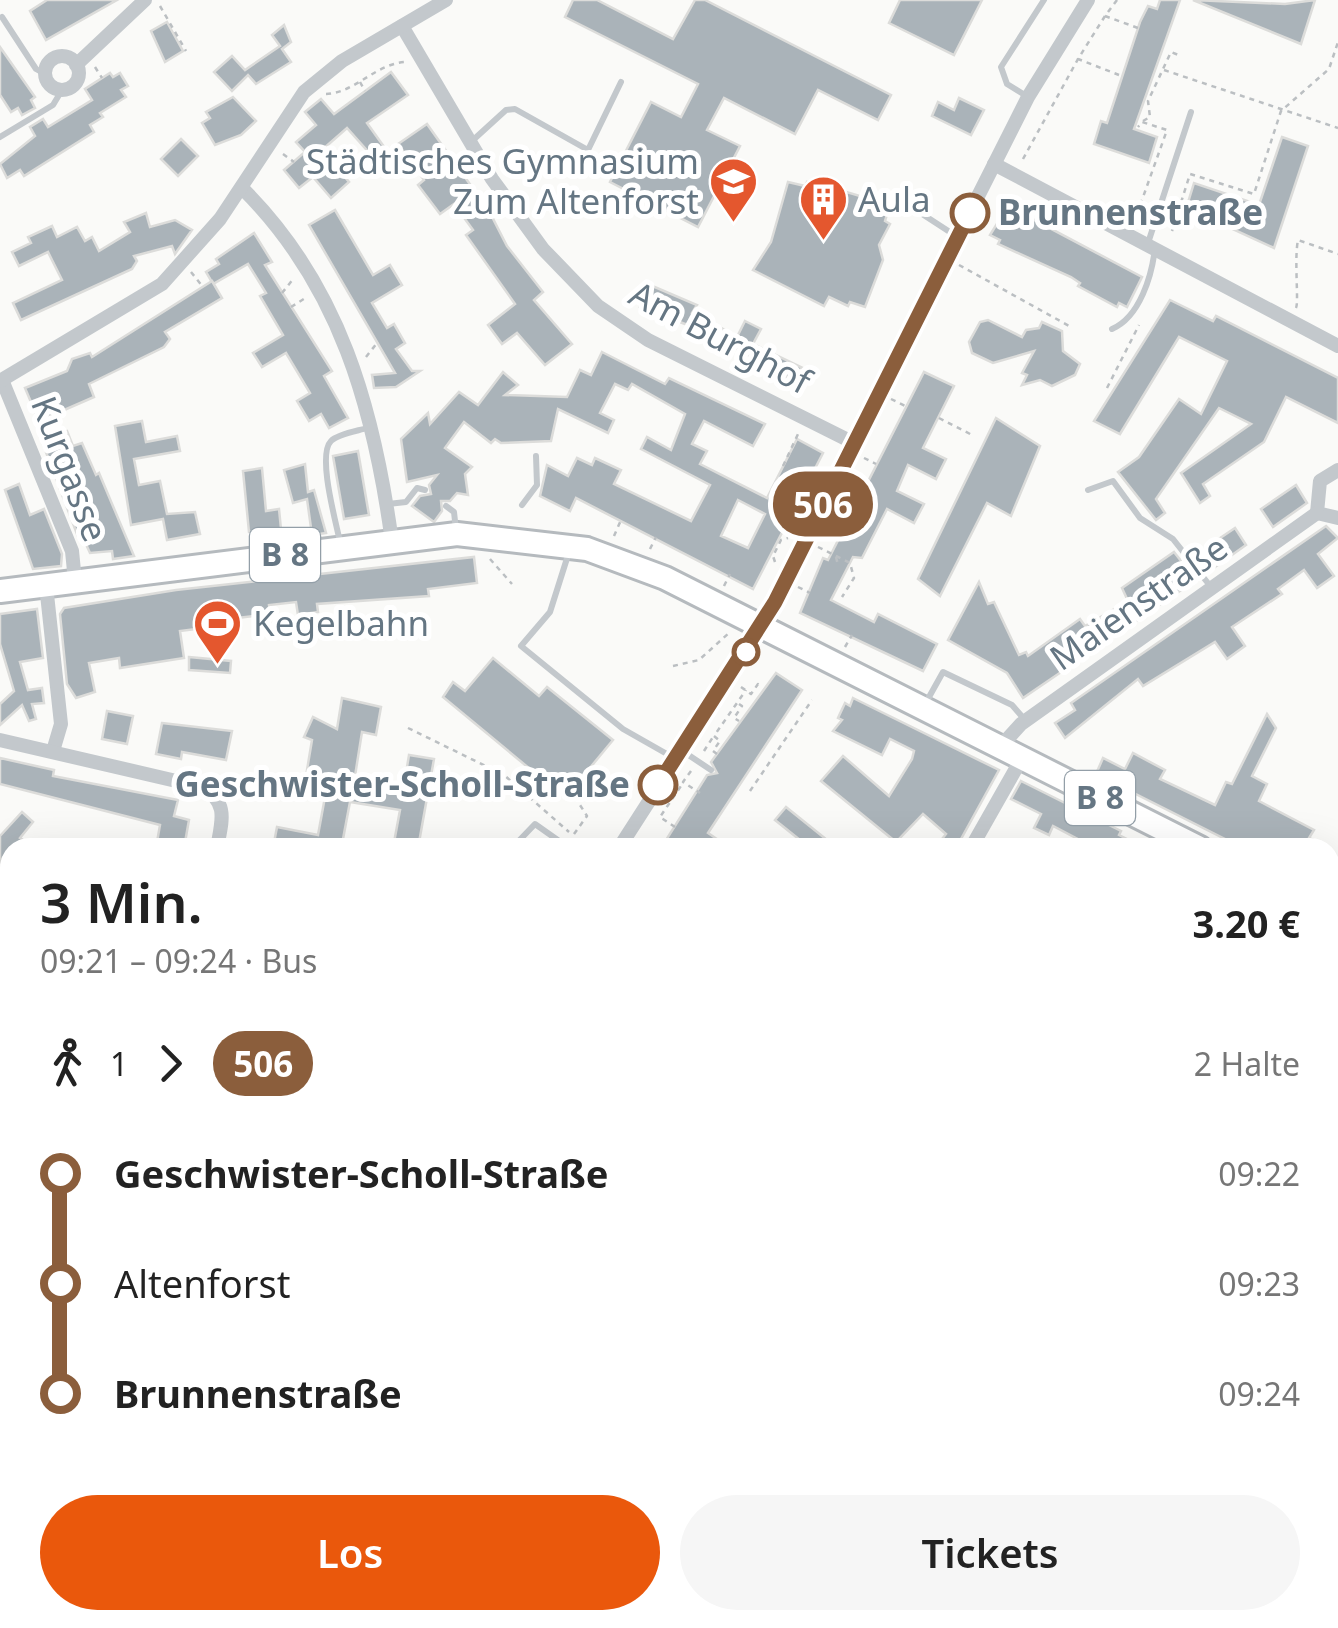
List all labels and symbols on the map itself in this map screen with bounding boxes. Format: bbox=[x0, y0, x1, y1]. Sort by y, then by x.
place label: Städtisches Gymnasium Zum Altenforst bbox=[306, 137, 699, 224]
school or university icon: Städtisches Gymnasium Zum Altenforst bbox=[708, 156, 760, 224]
building icon: Aula bbox=[797, 174, 849, 242]
place label: Aula bbox=[858, 175, 931, 222]
place label: Brunnenstraße bbox=[998, 188, 1263, 235]
marker: Brunnenstraße bbox=[951, 194, 989, 232]
street label: Am Burghof bbox=[622, 269, 821, 405]
street label: Kurgasse bbox=[21, 389, 120, 548]
line badge: 506 bbox=[766, 472, 880, 536]
street label: Maienstraße bbox=[1040, 523, 1236, 680]
road number: B 8 bbox=[250, 528, 320, 582]
sports icon: Kegelbahn bbox=[192, 598, 244, 666]
place label: Kegelbahn bbox=[253, 599, 429, 646]
unlabelled marker bbox=[733, 639, 759, 665]
place label: Geschwister-Scholl-Straße bbox=[175, 760, 630, 807]
marker: Geschwister-Scholl-Straße bbox=[639, 766, 677, 804]
road number: B 8 bbox=[1065, 771, 1135, 825]

